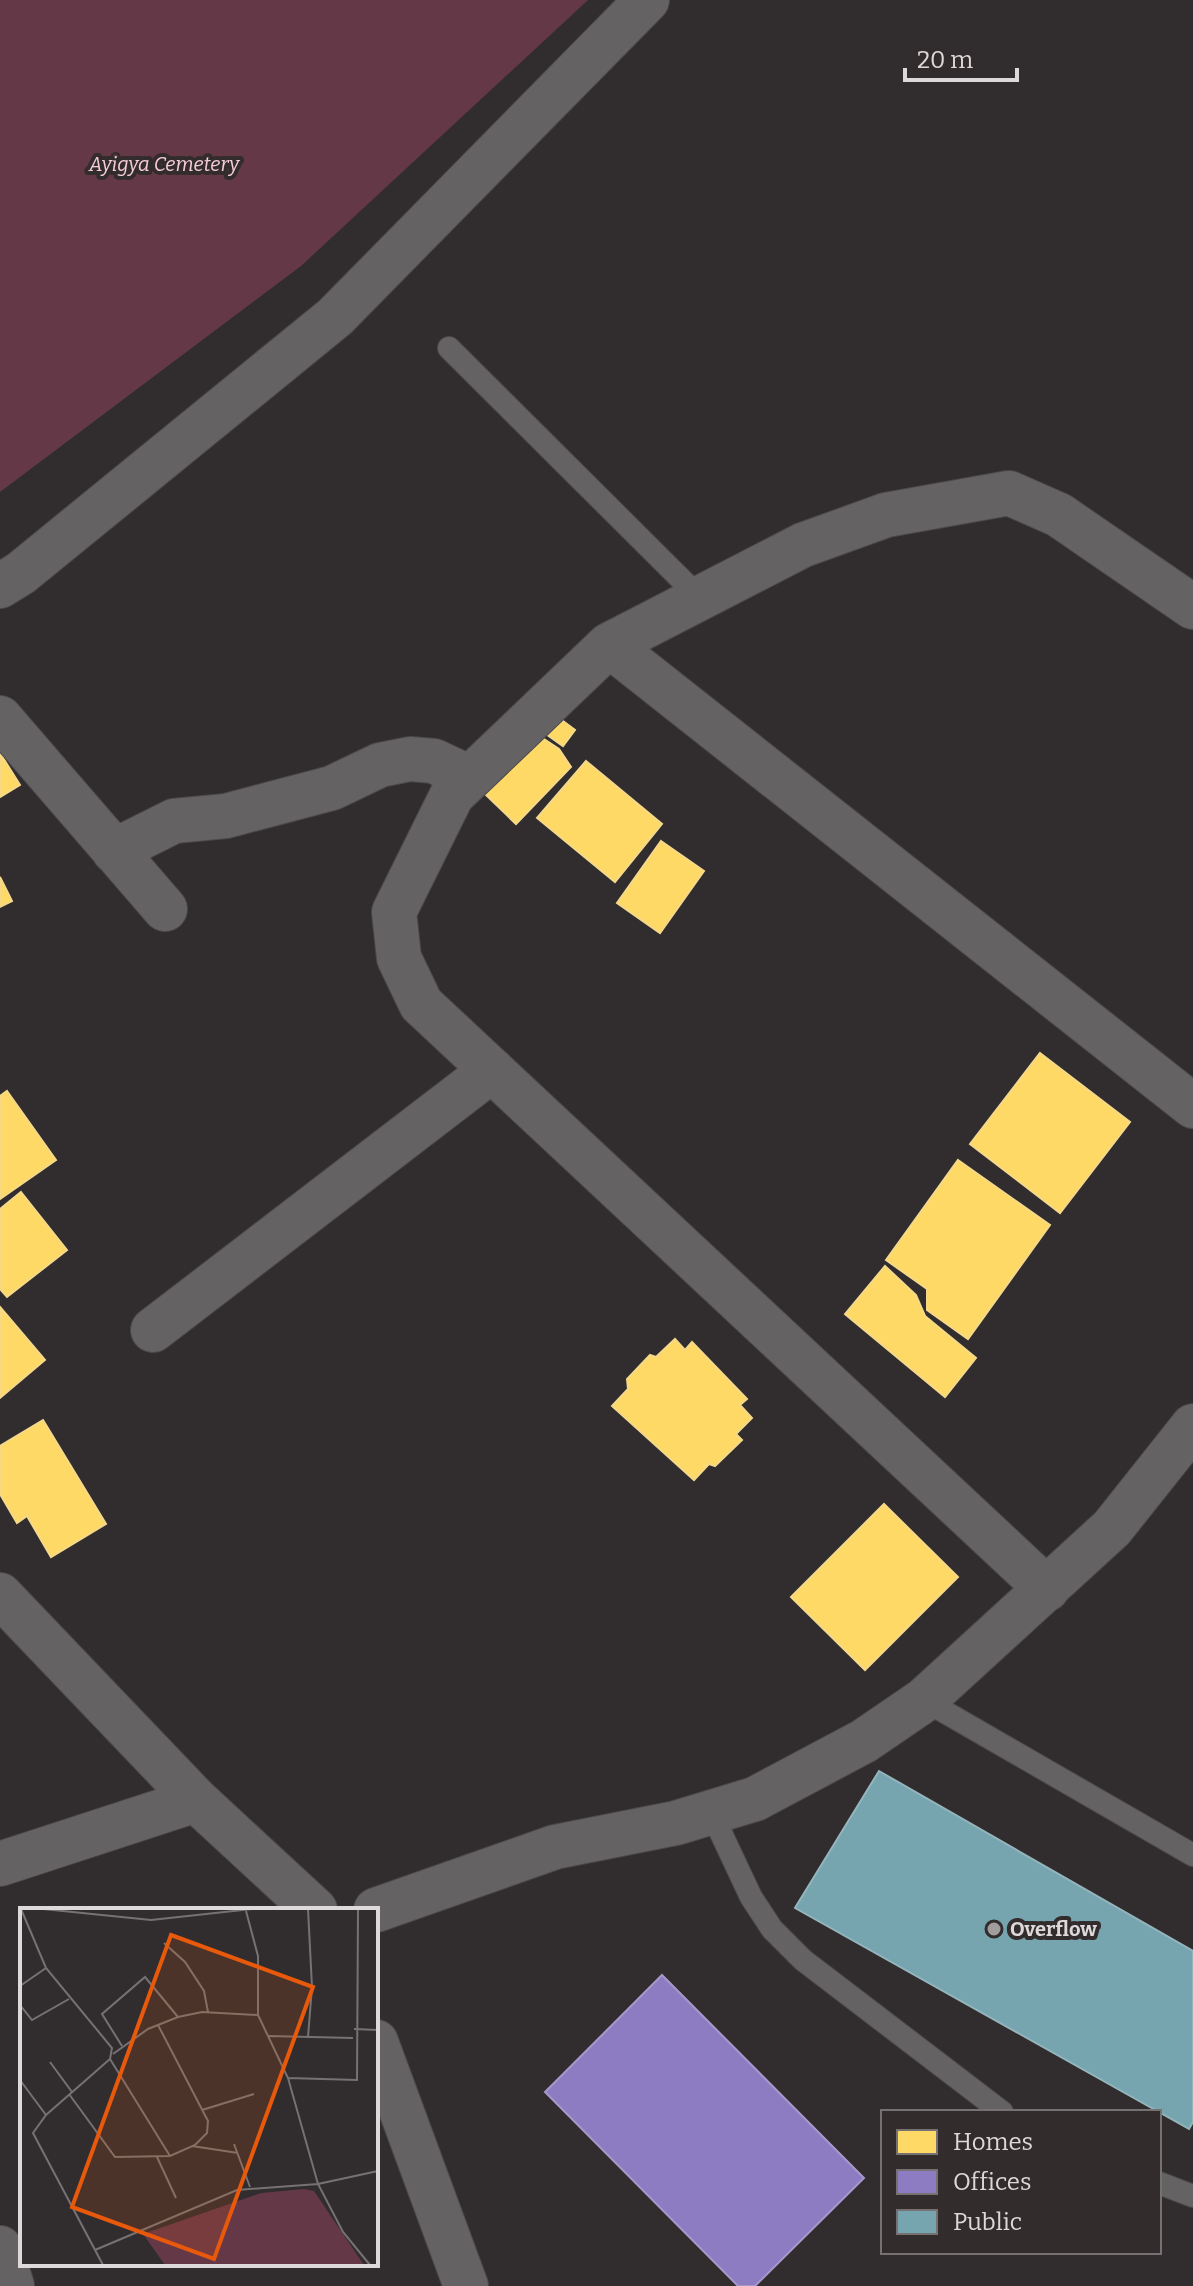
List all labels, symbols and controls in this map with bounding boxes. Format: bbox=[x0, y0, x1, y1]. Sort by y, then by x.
scale bar bbox=[905, 32, 1017, 82]
text: 20 m bbox=[917, 46, 973, 74]
park label: Ayigya Cemetery bbox=[88, 152, 241, 176]
inset map bbox=[20, 1908, 378, 2266]
place label: Overflow bbox=[1010, 1917, 1097, 1941]
marker: Overflow bbox=[985, 1920, 1003, 1938]
legend bbox=[881, 2110, 1161, 2254]
text: Homes bbox=[953, 2128, 1033, 2156]
text: Offices bbox=[953, 2168, 1031, 2196]
text: Public bbox=[953, 2208, 1022, 2236]

